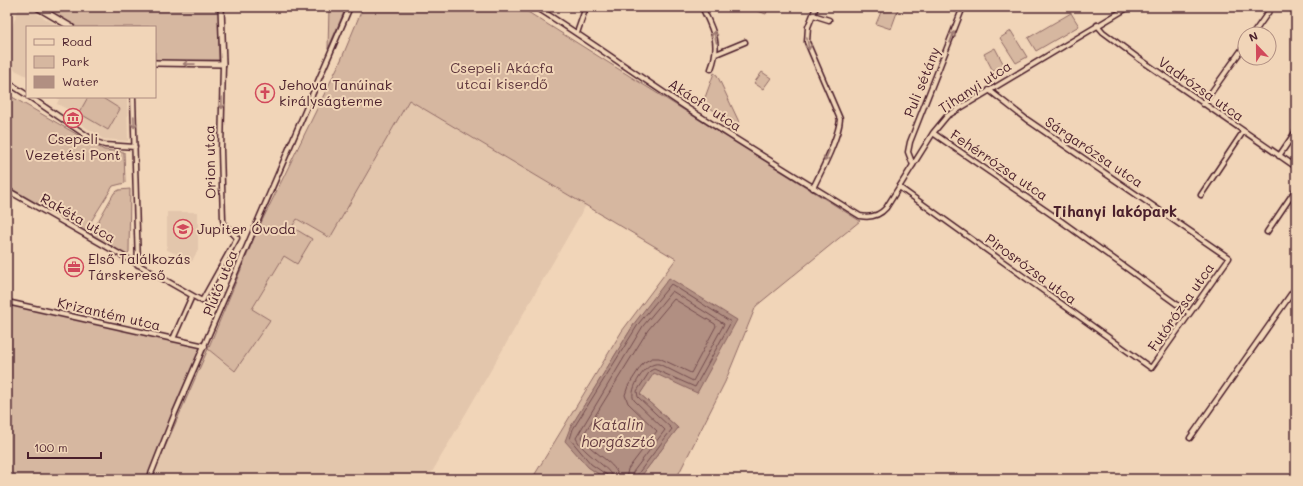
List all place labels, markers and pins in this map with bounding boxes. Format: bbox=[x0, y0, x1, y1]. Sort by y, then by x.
place label: Jehova Tanúinak királyságterme bbox=[279, 75, 392, 110]
church icon: Jehova Tanúinak királyságterme bbox=[254, 82, 276, 104]
museum icon: Csepeli Vezetési Pont bbox=[62, 107, 84, 129]
place label: Csepeli Vezetési Pont bbox=[25, 129, 121, 164]
school or university icon: Jupiter Óvoda bbox=[172, 218, 194, 240]
place label: Jupiter Óvoda bbox=[197, 219, 296, 238]
place label: Első Találkozás Társkereső bbox=[88, 249, 190, 284]
office icon: Első Találkozás Társkereső bbox=[63, 256, 85, 278]

